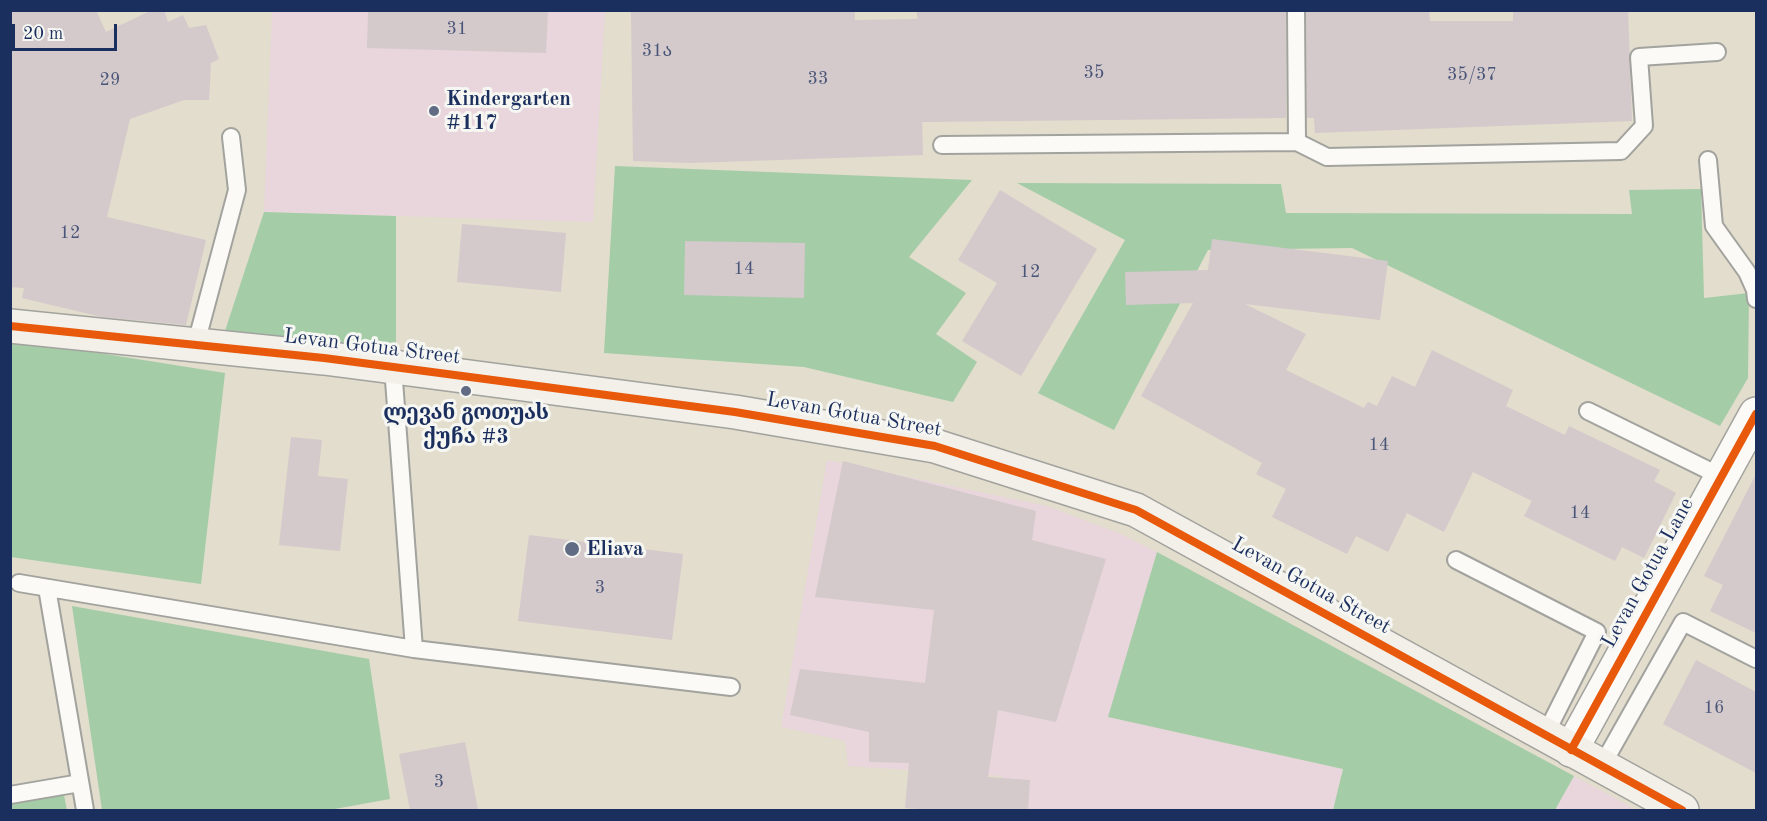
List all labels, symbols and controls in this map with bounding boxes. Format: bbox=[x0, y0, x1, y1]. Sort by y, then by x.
scale bar bbox=[15, 12, 120, 50]
house number: 31 bbox=[447, 18, 467, 40]
text: 20 m bbox=[23, 25, 63, 43]
house number: 31ა bbox=[642, 40, 672, 62]
house number: 35 bbox=[1084, 62, 1104, 84]
house number: 35/37 bbox=[1447, 64, 1497, 86]
house number: 33 bbox=[808, 68, 828, 90]
house number: 29 bbox=[100, 69, 120, 91]
place label: Kindergarten #117 bbox=[446, 86, 571, 136]
marker: Kindergarten #117 bbox=[427, 104, 441, 118]
house number: 12 bbox=[60, 222, 80, 244]
house number: 14 bbox=[734, 258, 754, 280]
house number: 12 bbox=[1020, 261, 1040, 283]
street label: Levan Gotua Street bbox=[282, 324, 462, 370]
marker: ლევან გოთუას ქუჩა #3 bbox=[459, 384, 473, 398]
street label: Levan Gotua Street bbox=[764, 387, 944, 443]
place label: ლევან გოთუას ქუჩა #3 bbox=[383, 400, 549, 450]
house number: 14 bbox=[1369, 434, 1389, 456]
street label: Levan Gotua Lane bbox=[1596, 494, 1700, 652]
house number: 14 bbox=[1570, 502, 1590, 524]
street label: Levan Gotua Street bbox=[1227, 532, 1395, 640]
place label: Eliava bbox=[586, 536, 644, 562]
marker: Eliava bbox=[563, 540, 581, 558]
house number: 3 bbox=[595, 577, 605, 599]
house number: 16 bbox=[1704, 697, 1724, 719]
house number: 3 bbox=[434, 771, 444, 793]

